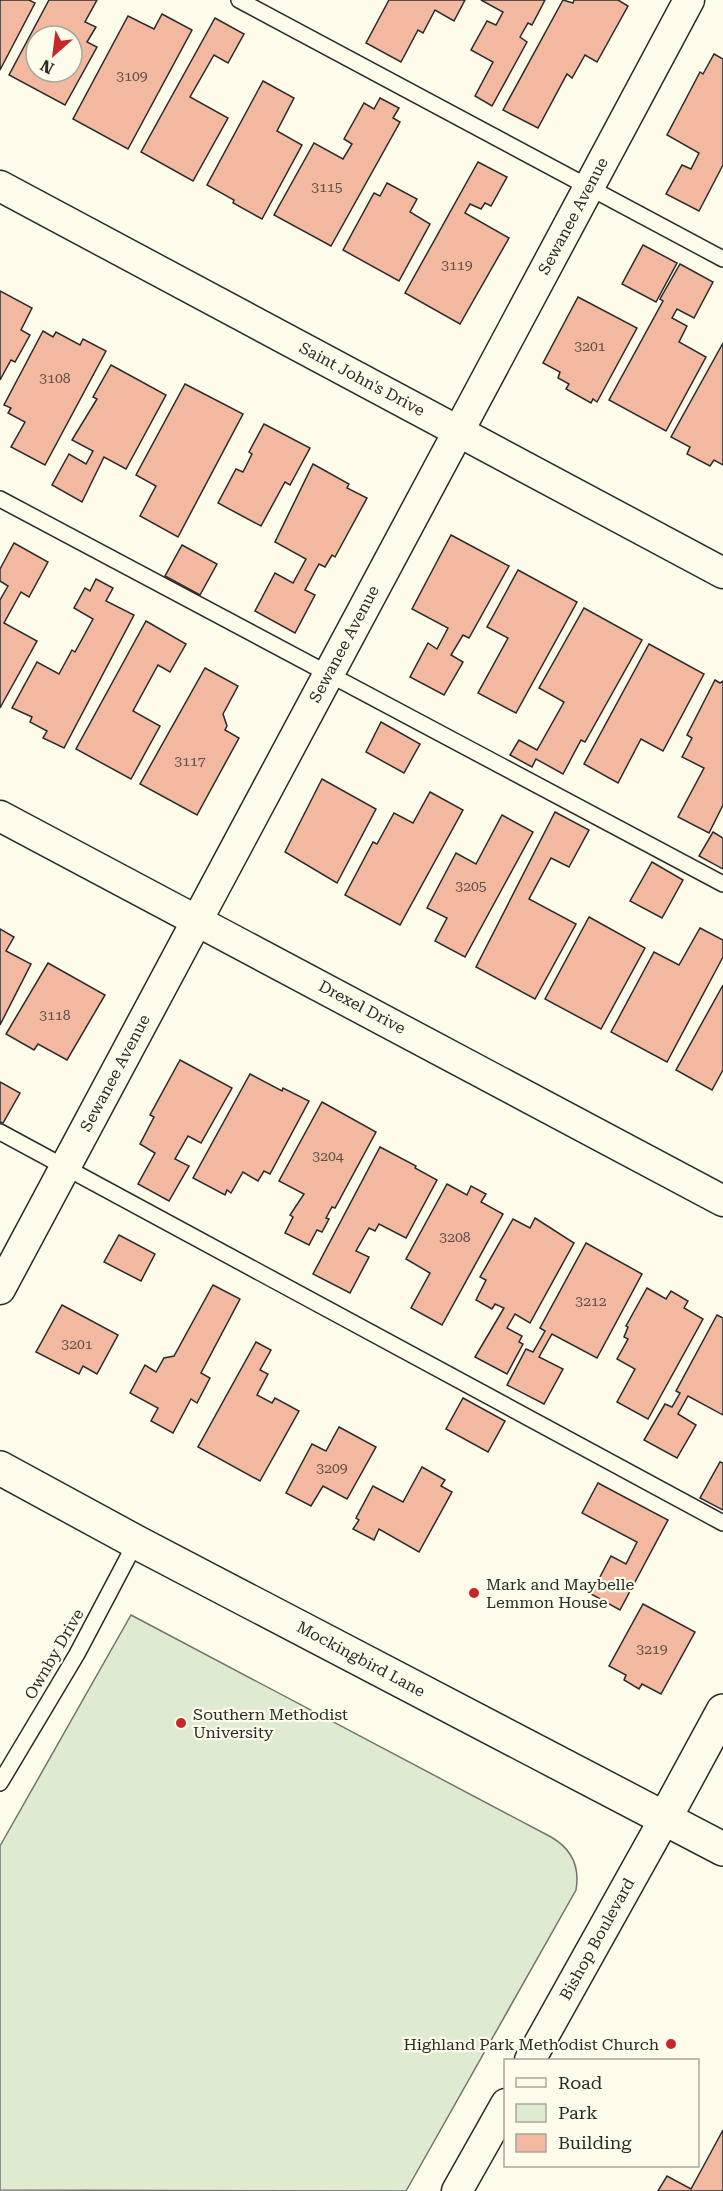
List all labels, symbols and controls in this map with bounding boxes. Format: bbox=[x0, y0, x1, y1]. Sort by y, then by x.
north arrow bbox=[24, 24, 84, 84]
text: N bbox=[37, 56, 57, 78]
house number: 3109 bbox=[116, 68, 148, 84]
street label: Sewanee Avenue bbox=[534, 154, 612, 278]
house number: 3115 bbox=[311, 179, 343, 195]
house number: 3119 bbox=[441, 257, 473, 273]
street label: Saint John's Drive bbox=[296, 338, 428, 420]
house number: 3201 bbox=[574, 338, 606, 354]
house number: 3108 bbox=[39, 370, 71, 386]
street label: Sewanee Avenue bbox=[305, 582, 383, 706]
house number: 3117 bbox=[174, 753, 206, 769]
house number: 3205 bbox=[455, 878, 487, 894]
street label: Drexel Drive bbox=[315, 976, 409, 1038]
house number: 3118 bbox=[39, 1007, 71, 1023]
street label: Sewanee Avenue bbox=[76, 1011, 154, 1135]
house number: 3204 bbox=[312, 1148, 344, 1164]
house number: 3208 bbox=[439, 1229, 471, 1245]
house number: 3212 bbox=[575, 1293, 607, 1309]
house number: 3201 bbox=[61, 1336, 93, 1352]
house number: 3209 bbox=[316, 1460, 348, 1476]
place label: Mark and Maybelle Lemmon House bbox=[486, 1575, 634, 1612]
marker: Mark and Maybelle Lemmon House bbox=[467, 1586, 481, 1600]
street label: Ownby Drive bbox=[20, 1605, 88, 1703]
street label: Mockingbird Lane bbox=[294, 1617, 429, 1701]
house number: 3219 bbox=[636, 1641, 668, 1657]
place label: Southern Methodist University bbox=[193, 1705, 348, 1742]
marker: Southern Methodist University bbox=[174, 1716, 188, 1730]
street label: Bishop Boulevard bbox=[556, 1875, 638, 2003]
place label: Highland Park Methodist Church bbox=[403, 2035, 659, 2054]
marker: Highland Park Methodist Church bbox=[664, 2037, 678, 2051]
legend bbox=[504, 2059, 699, 2167]
text: Road bbox=[558, 2072, 603, 2093]
text: Park bbox=[558, 2102, 598, 2123]
text: Building bbox=[558, 2132, 632, 2153]

